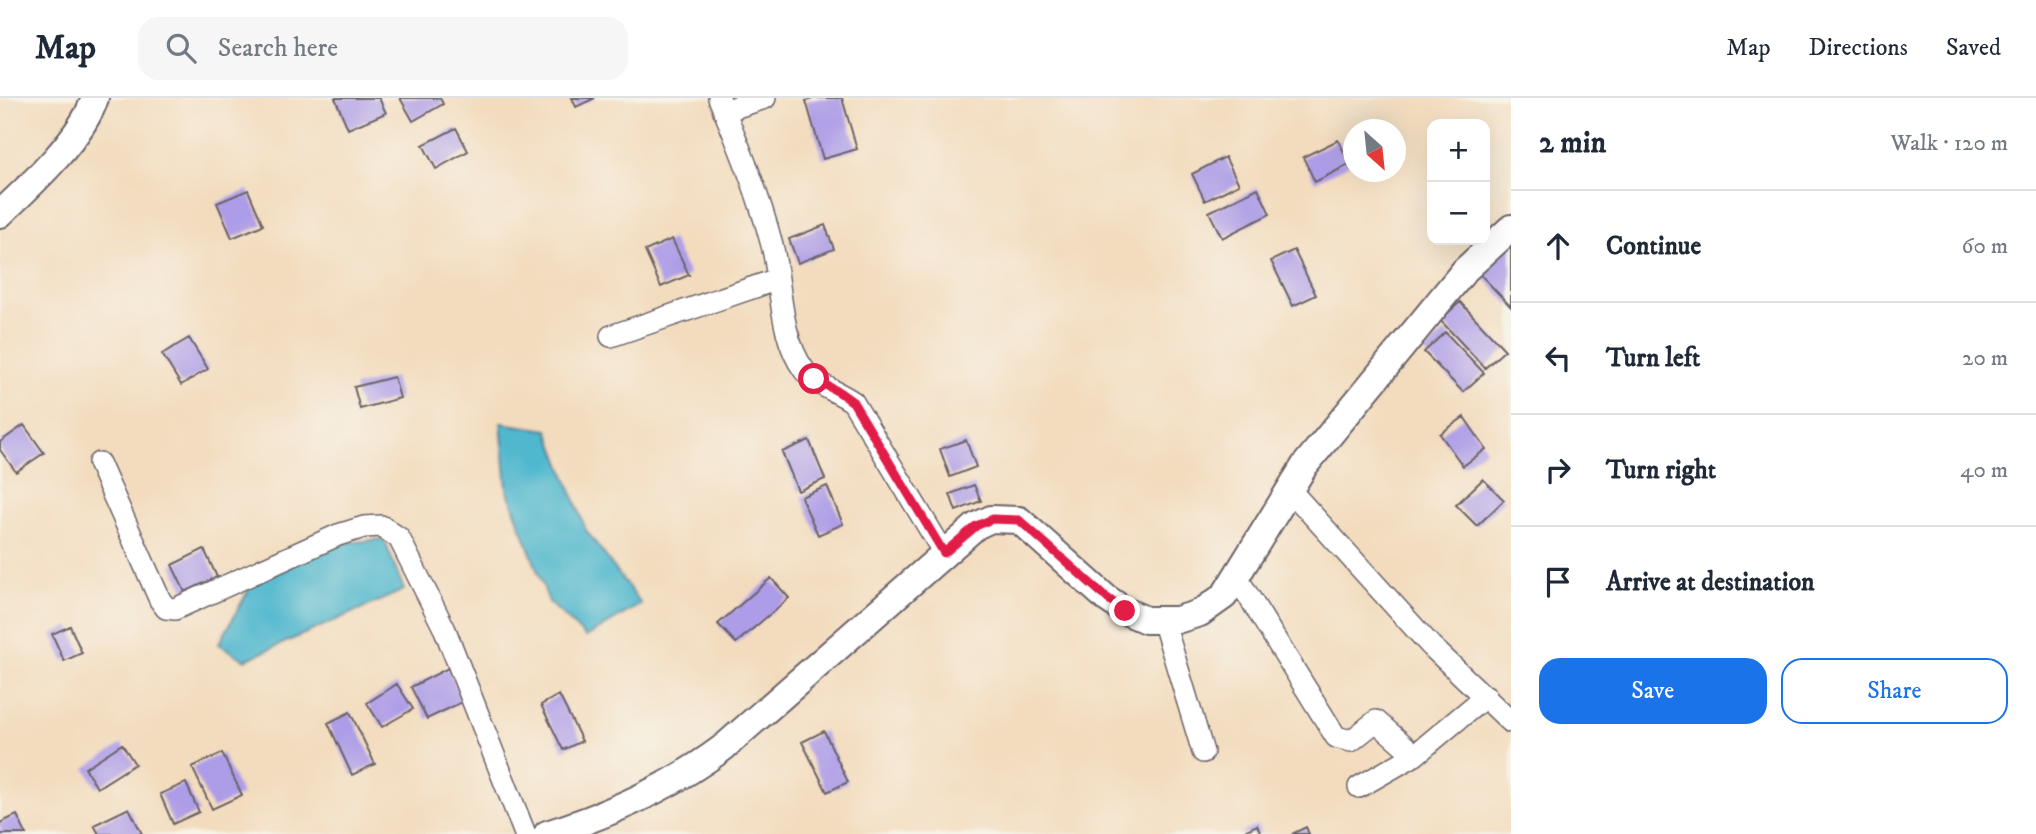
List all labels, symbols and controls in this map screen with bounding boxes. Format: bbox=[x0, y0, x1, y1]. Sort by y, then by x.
search box bbox=[138, 17, 628, 80]
text: Map bbox=[35, 28, 96, 69]
icon: search bbox=[162, 29, 200, 67]
text: Search here bbox=[218, 32, 338, 65]
text: Map bbox=[1726, 33, 1771, 63]
text: Directions bbox=[1809, 33, 1908, 63]
text: Saved bbox=[1946, 33, 2001, 63]
north arrow bbox=[1343, 119, 1406, 182]
map controls bbox=[1427, 119, 1490, 245]
button: + bbox=[1427, 119, 1490, 182]
text: 2 min bbox=[1539, 125, 1606, 162]
text: Walk · 120 m bbox=[1890, 129, 2008, 158]
button: − bbox=[1427, 182, 1490, 245]
icon: ahead bbox=[1539, 227, 1577, 265]
text: Continue bbox=[1606, 230, 1701, 263]
text: 60 m bbox=[1961, 232, 2008, 261]
icon: left bbox=[1539, 339, 1577, 377]
text: Turn left bbox=[1606, 342, 1700, 375]
text: 20 m bbox=[1962, 344, 2008, 373]
route start bbox=[798, 363, 829, 394]
icon: right bbox=[1539, 451, 1577, 489]
text: Turn right bbox=[1606, 454, 1716, 487]
text: 40 m bbox=[1960, 456, 2008, 485]
icon: arrive bbox=[1539, 563, 1577, 601]
text: Arrive at destination bbox=[1606, 566, 1815, 599]
route end bbox=[1109, 595, 1140, 626]
button: Save bbox=[1539, 658, 1767, 724]
button: Share bbox=[1781, 658, 2008, 724]

